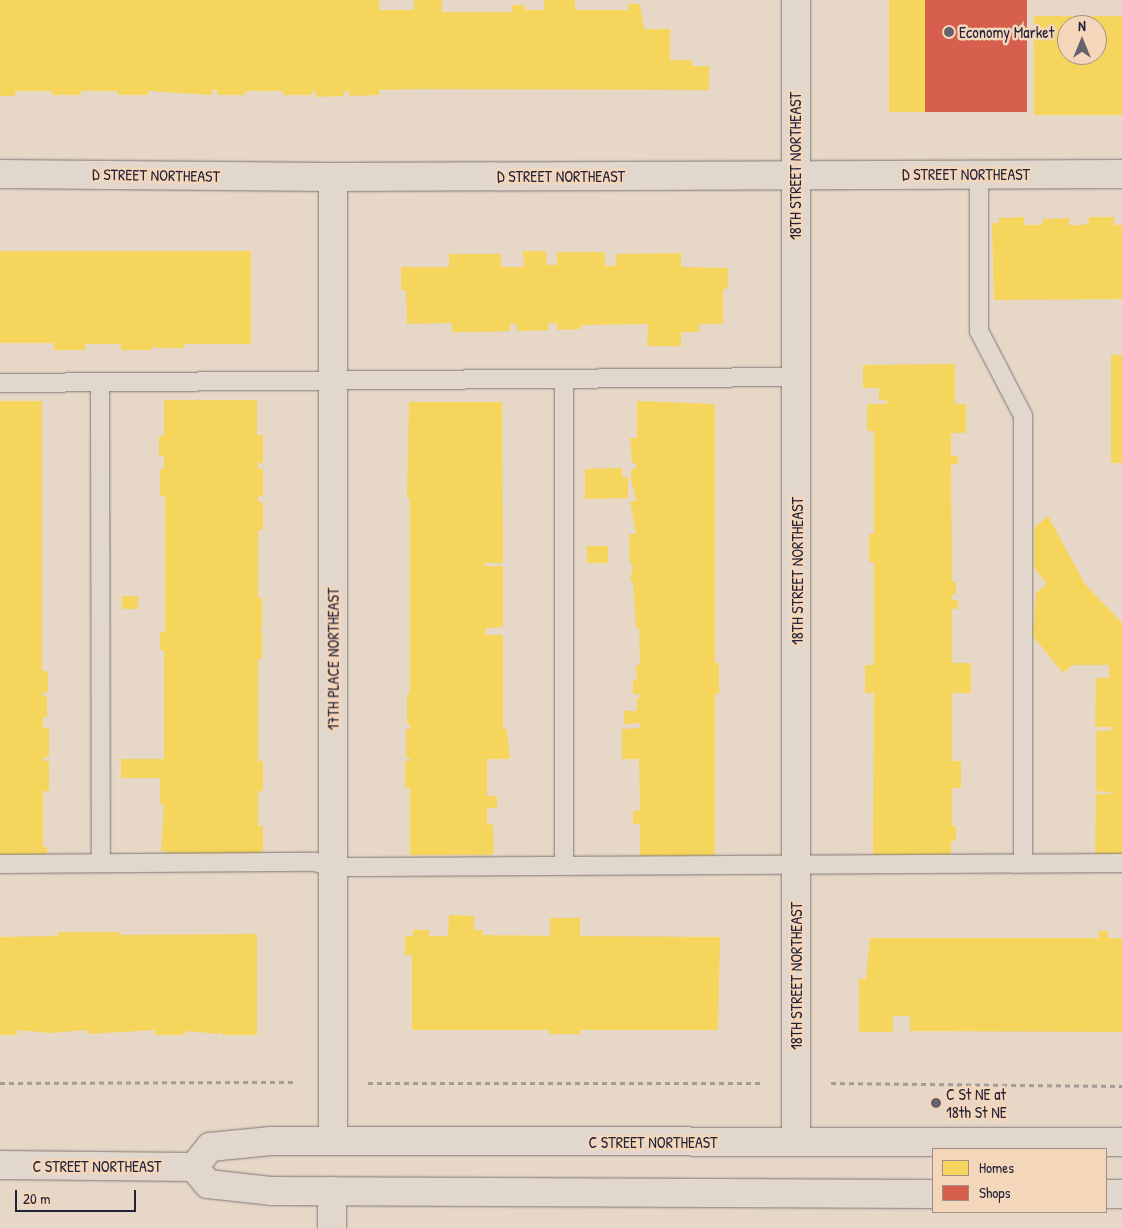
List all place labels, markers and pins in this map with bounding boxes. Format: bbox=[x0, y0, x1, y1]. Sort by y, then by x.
place label: Economy Market bbox=[959, 22, 1054, 42]
marker: Economy Market bbox=[943, 26, 955, 38]
place label: C St NE at 18th St NE bbox=[946, 1084, 1007, 1122]
marker: C St NE at 18th St NE bbox=[930, 1097, 942, 1109]

